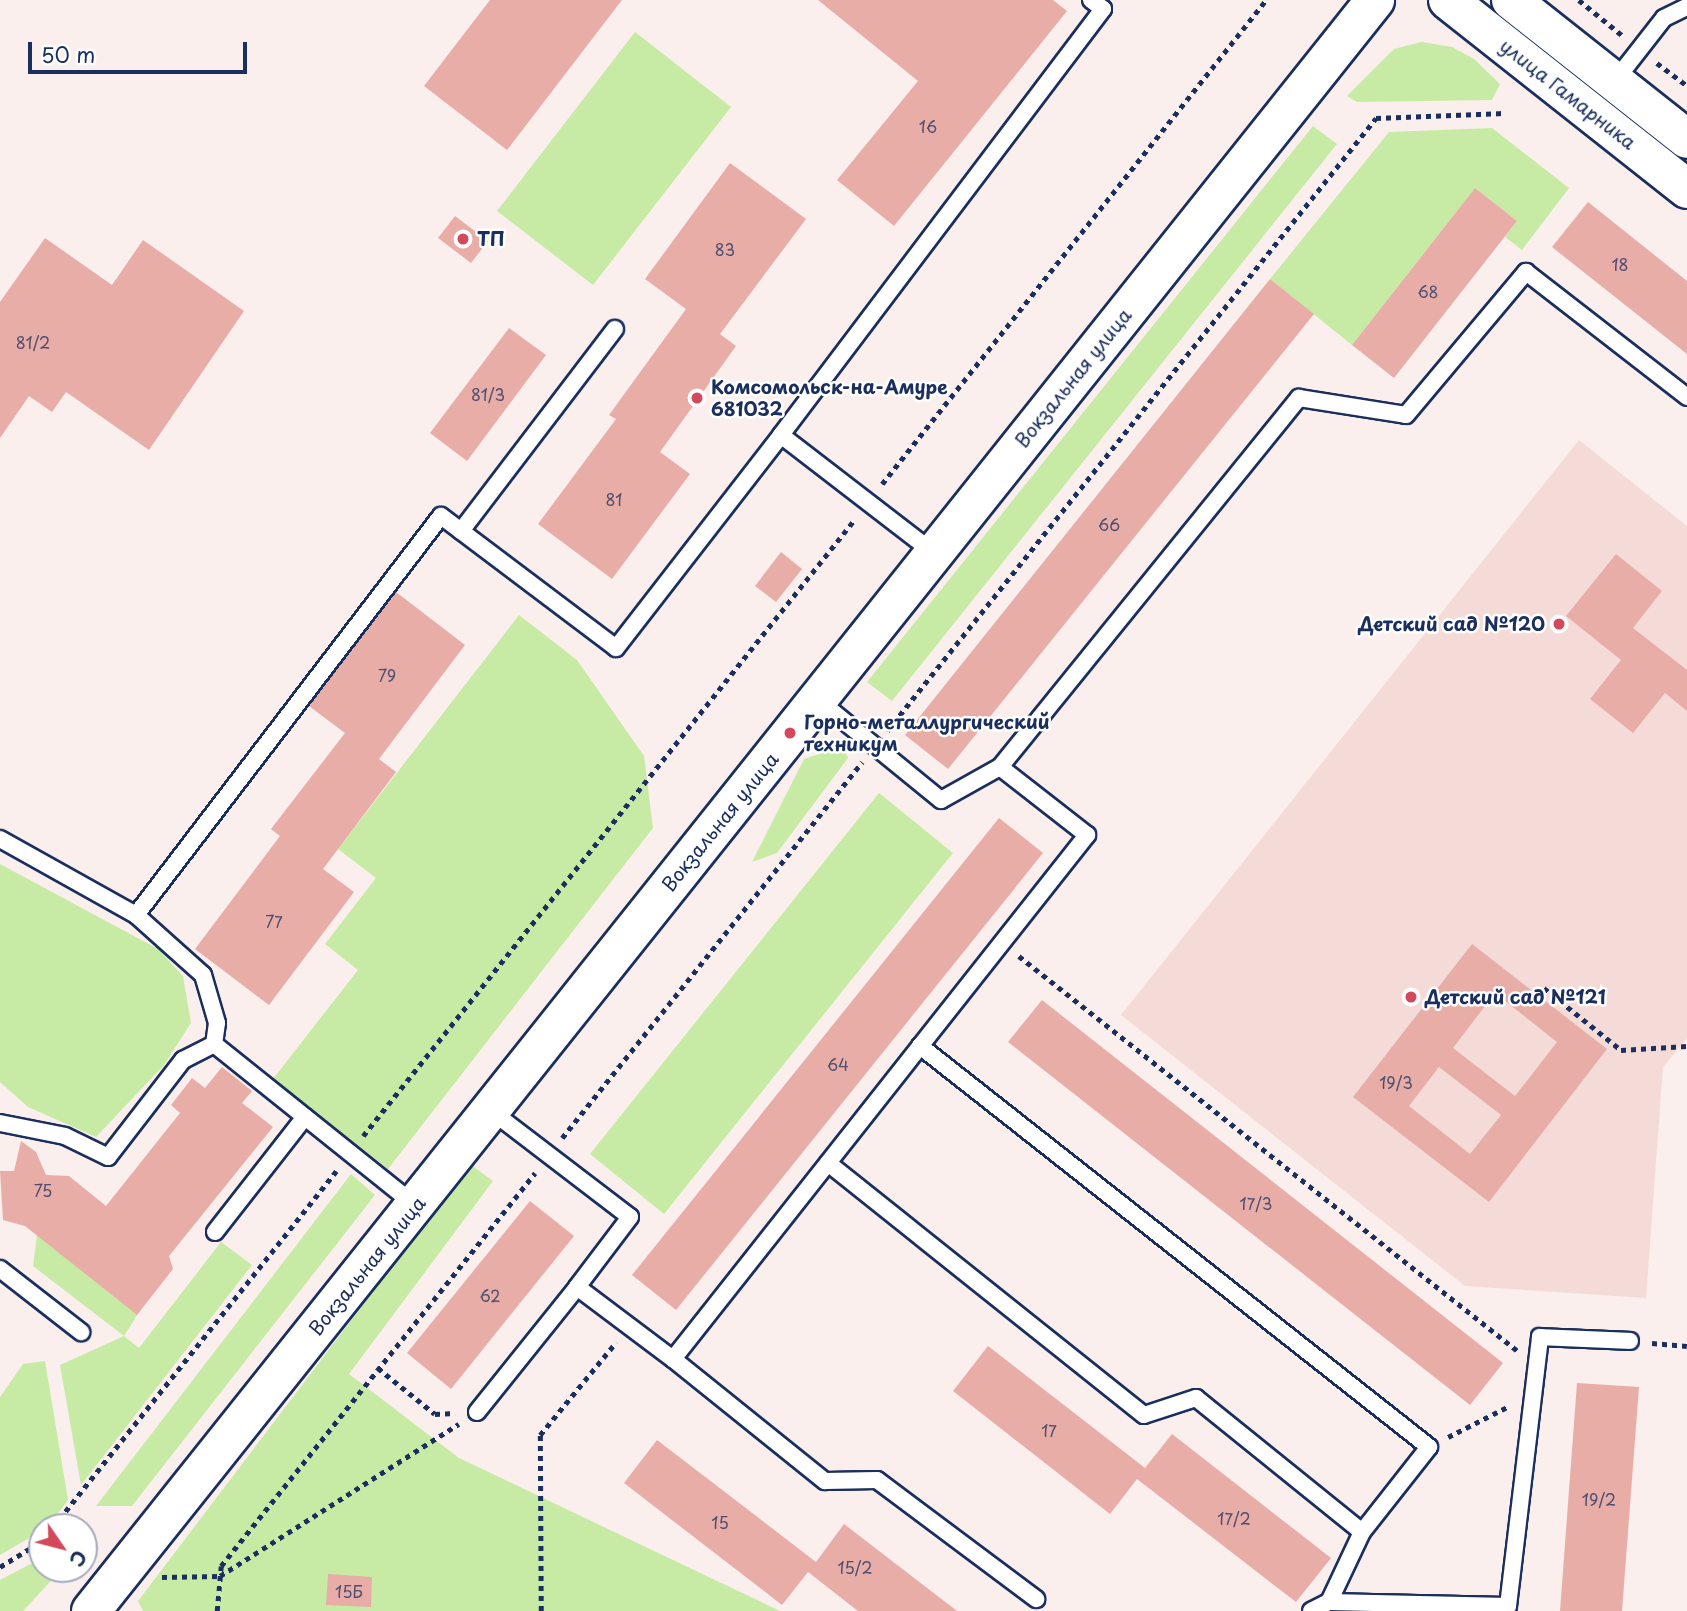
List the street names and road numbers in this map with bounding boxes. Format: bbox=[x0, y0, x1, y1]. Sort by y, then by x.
street label: улица Гамарника bbox=[1495, 34, 1641, 154]
street label: Вокзальная улица bbox=[1010, 303, 1136, 453]
street label: Вокзальная улица bbox=[657, 747, 783, 897]
street label: Вокзальная улица bbox=[304, 1191, 430, 1341]

